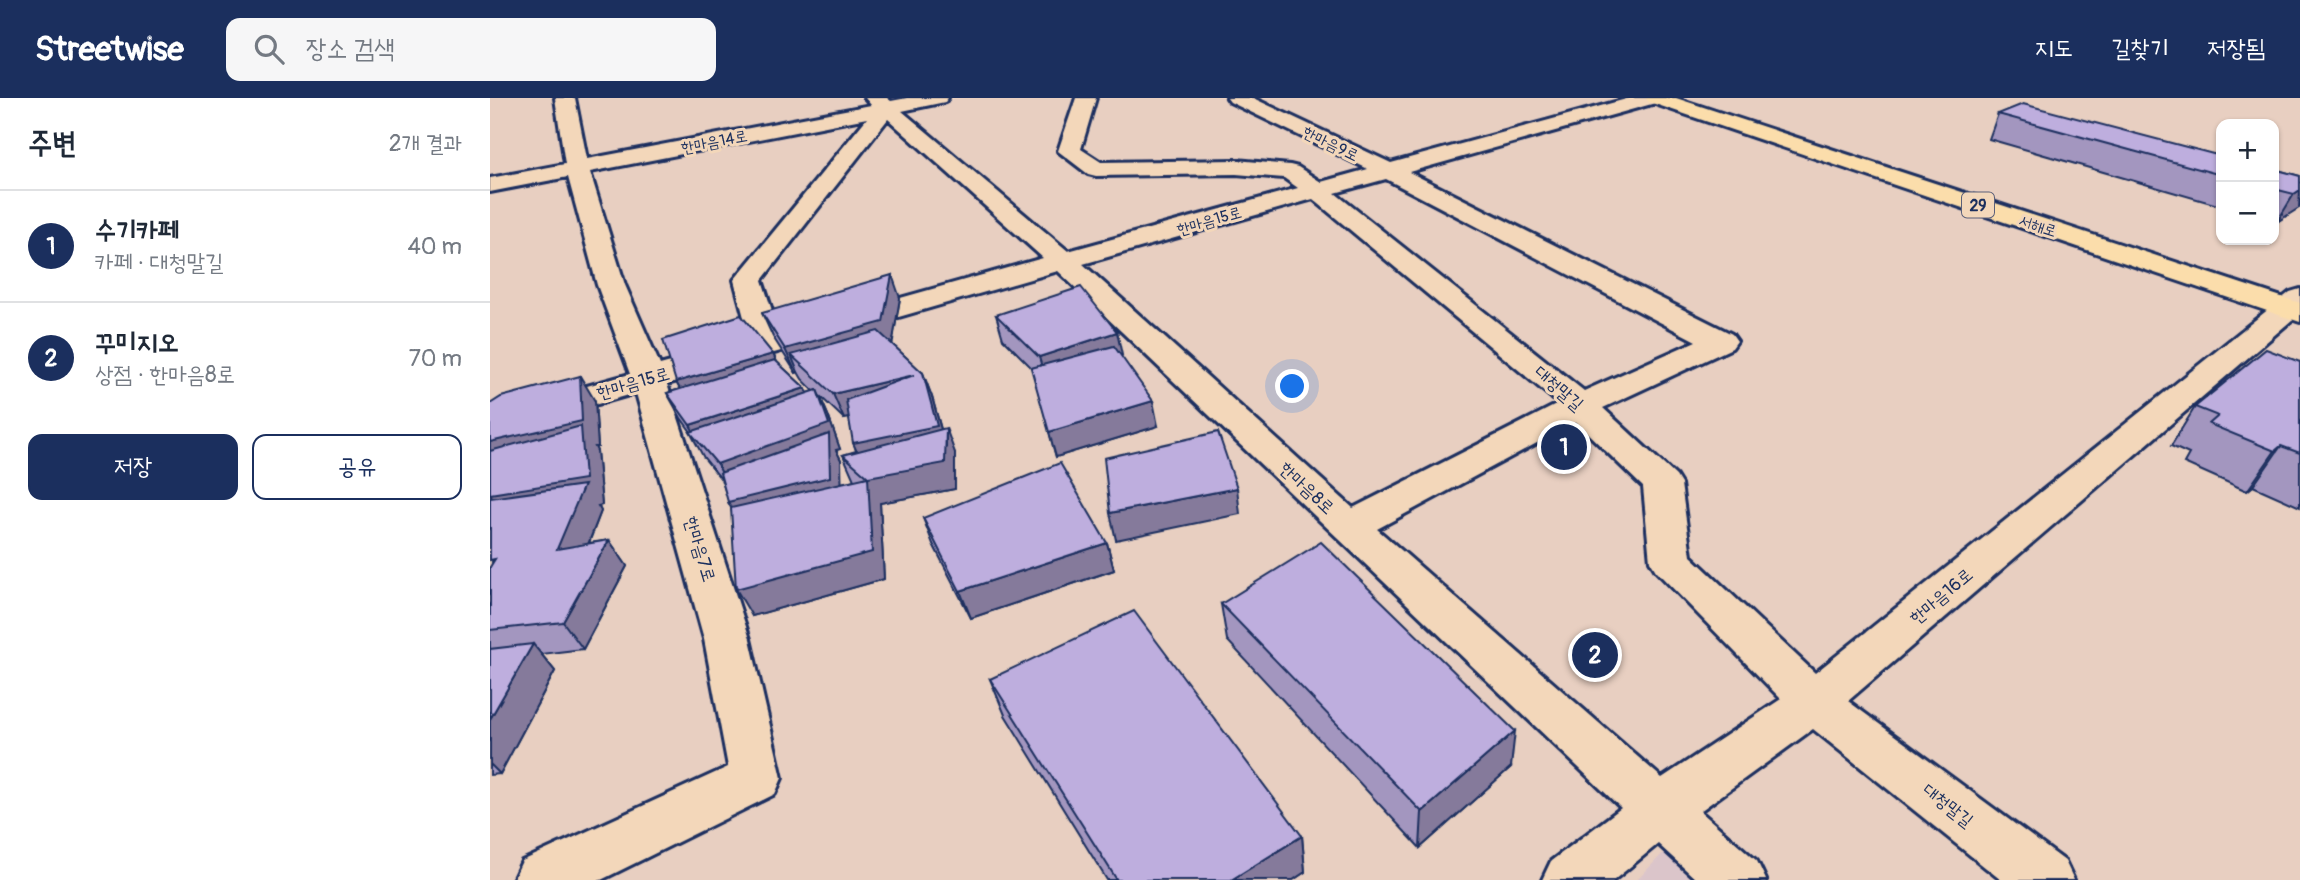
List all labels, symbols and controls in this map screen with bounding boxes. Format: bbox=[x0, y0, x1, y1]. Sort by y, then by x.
search box bbox=[226, 18, 716, 81]
text: Streetwise bbox=[35, 29, 184, 70]
icon: search bbox=[250, 30, 288, 68]
text: 장소 검색 bbox=[306, 33, 395, 65]
text: 지도 bbox=[2035, 34, 2073, 63]
text: 길찾기 bbox=[2111, 34, 2169, 63]
text: 저장됨 bbox=[2207, 34, 2265, 63]
map controls bbox=[2216, 119, 2279, 245]
button: + bbox=[2216, 119, 2279, 182]
street label: 한마음9로 bbox=[1299, 122, 1362, 166]
text: 주변 bbox=[28, 125, 76, 162]
street label: 한마음14로 bbox=[679, 126, 749, 158]
text: 2개 결과 bbox=[389, 129, 462, 158]
button: − bbox=[2216, 182, 2279, 245]
road number: 29 bbox=[1962, 192, 1994, 218]
street label: 한마음15로 bbox=[1175, 202, 1244, 240]
street label: 서해로 bbox=[2016, 210, 2059, 241]
text: 수기카페 bbox=[95, 215, 179, 247]
text: 1 bbox=[47, 232, 56, 261]
text: 40 m bbox=[408, 232, 462, 261]
text: 카페 · 대청말길 bbox=[95, 248, 223, 277]
text: 꾸미지오 bbox=[95, 327, 179, 359]
text: 2 bbox=[45, 344, 57, 373]
text: 70 m bbox=[409, 344, 462, 373]
text: 상점 · 한마음8로 bbox=[95, 360, 235, 389]
street label: 대청말길 bbox=[1529, 361, 1588, 416]
street label: 한마음15로 bbox=[594, 362, 672, 405]
your location bbox=[1275, 369, 1309, 403]
pin: 1 bbox=[1541, 421, 1587, 473]
button: 저장 bbox=[28, 434, 238, 500]
button: 공유 bbox=[252, 434, 462, 500]
street label: 한마음8로 bbox=[1274, 457, 1339, 520]
street label: 한마음7로 bbox=[679, 514, 720, 585]
street label: 한마음16로 bbox=[1905, 563, 1978, 629]
pin: 2 bbox=[1572, 629, 1618, 681]
street label: 대청말길 bbox=[1918, 778, 1978, 833]

